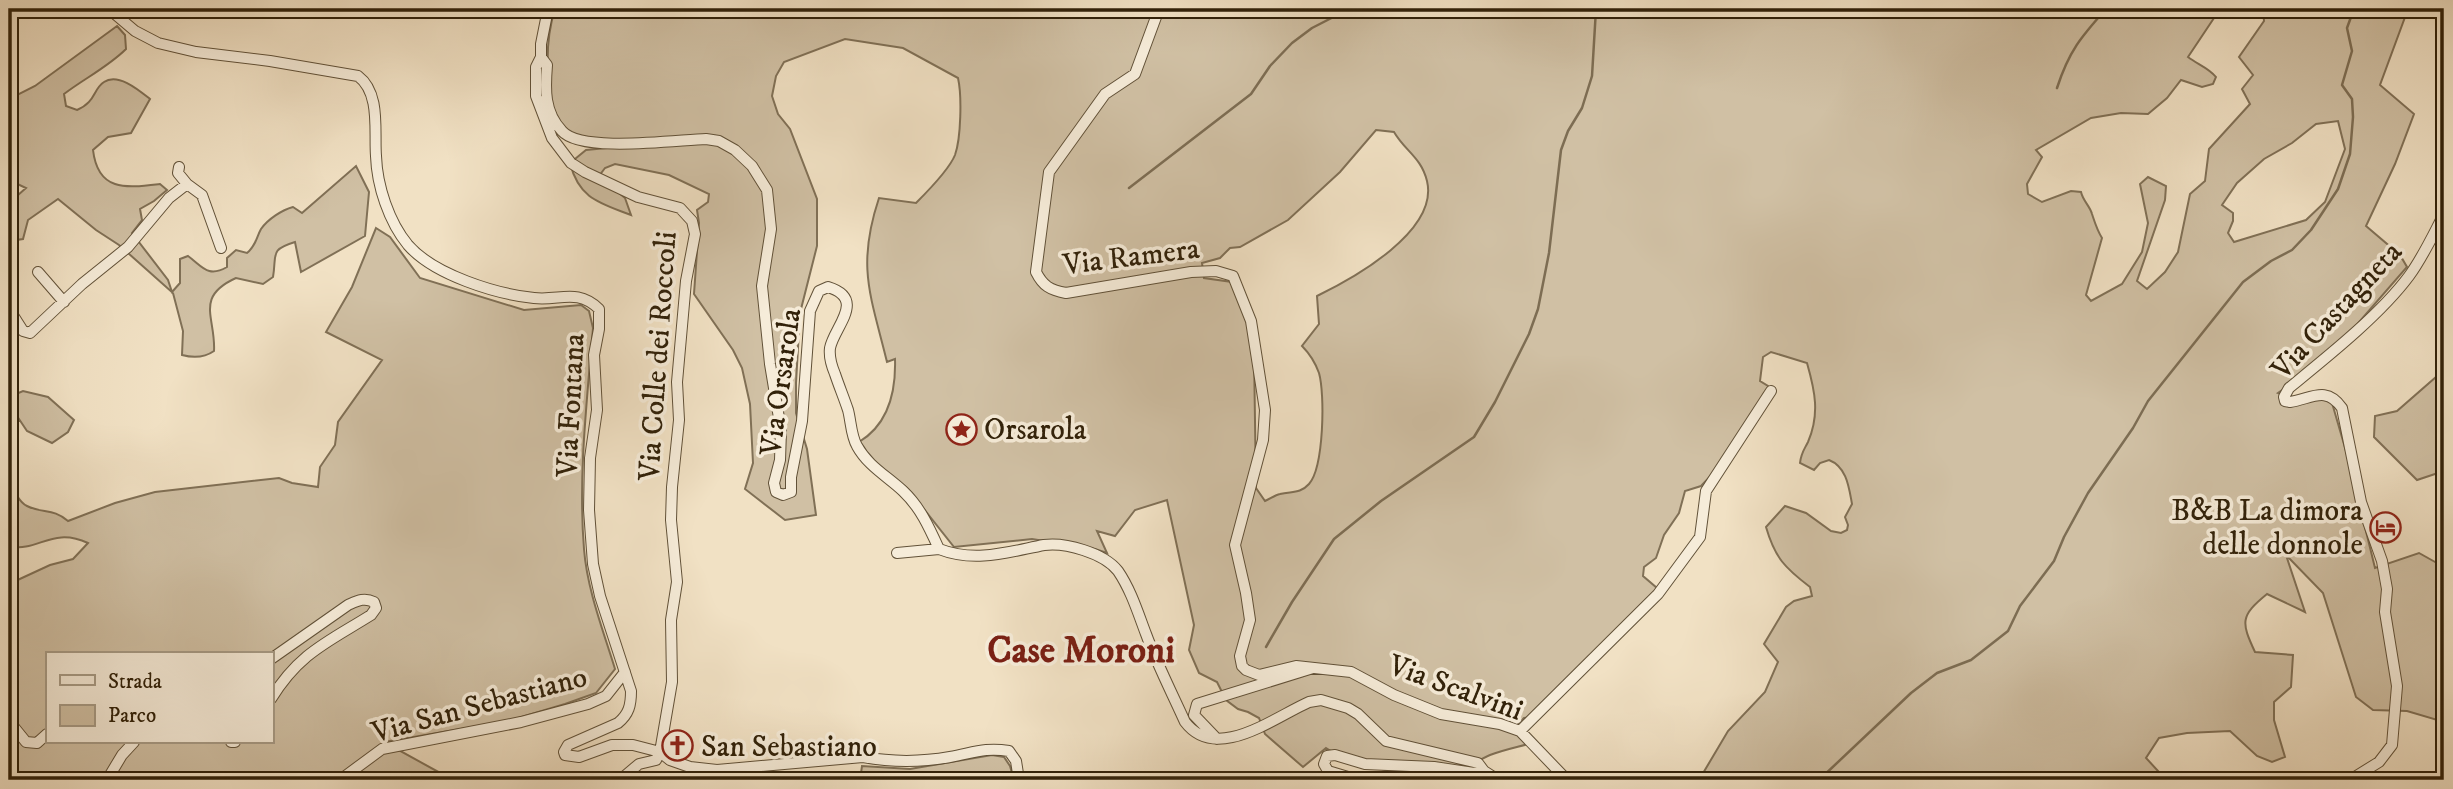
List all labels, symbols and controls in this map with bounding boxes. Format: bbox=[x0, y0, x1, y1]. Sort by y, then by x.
street label: Via Colle dei Roccoli bbox=[631, 230, 686, 483]
street label: Via Ramera bbox=[1060, 231, 1202, 284]
street label: Via Castagneta bbox=[2263, 234, 2411, 389]
street label: Via Orsarola bbox=[753, 306, 810, 459]
street label: Via Fontana bbox=[549, 332, 594, 479]
place icon: Orsarola bbox=[944, 412, 978, 446]
place label: Orsarola bbox=[984, 412, 1087, 449]
place label: B&B La dimora delle donnole bbox=[2171, 493, 2363, 564]
hotel icon: B&B La dimora delle donnole bbox=[2369, 510, 2403, 544]
district label: Case Moroni bbox=[987, 628, 1175, 675]
street label: Via Scalvini bbox=[1382, 647, 1528, 730]
legend bbox=[46, 652, 273, 744]
street label: Via San Sebastiano bbox=[367, 659, 591, 752]
text: Strada bbox=[108, 669, 162, 695]
text: Parco bbox=[108, 703, 156, 729]
church icon: San Sebastiano bbox=[661, 729, 695, 763]
place label: San Sebastiano bbox=[701, 729, 877, 766]

